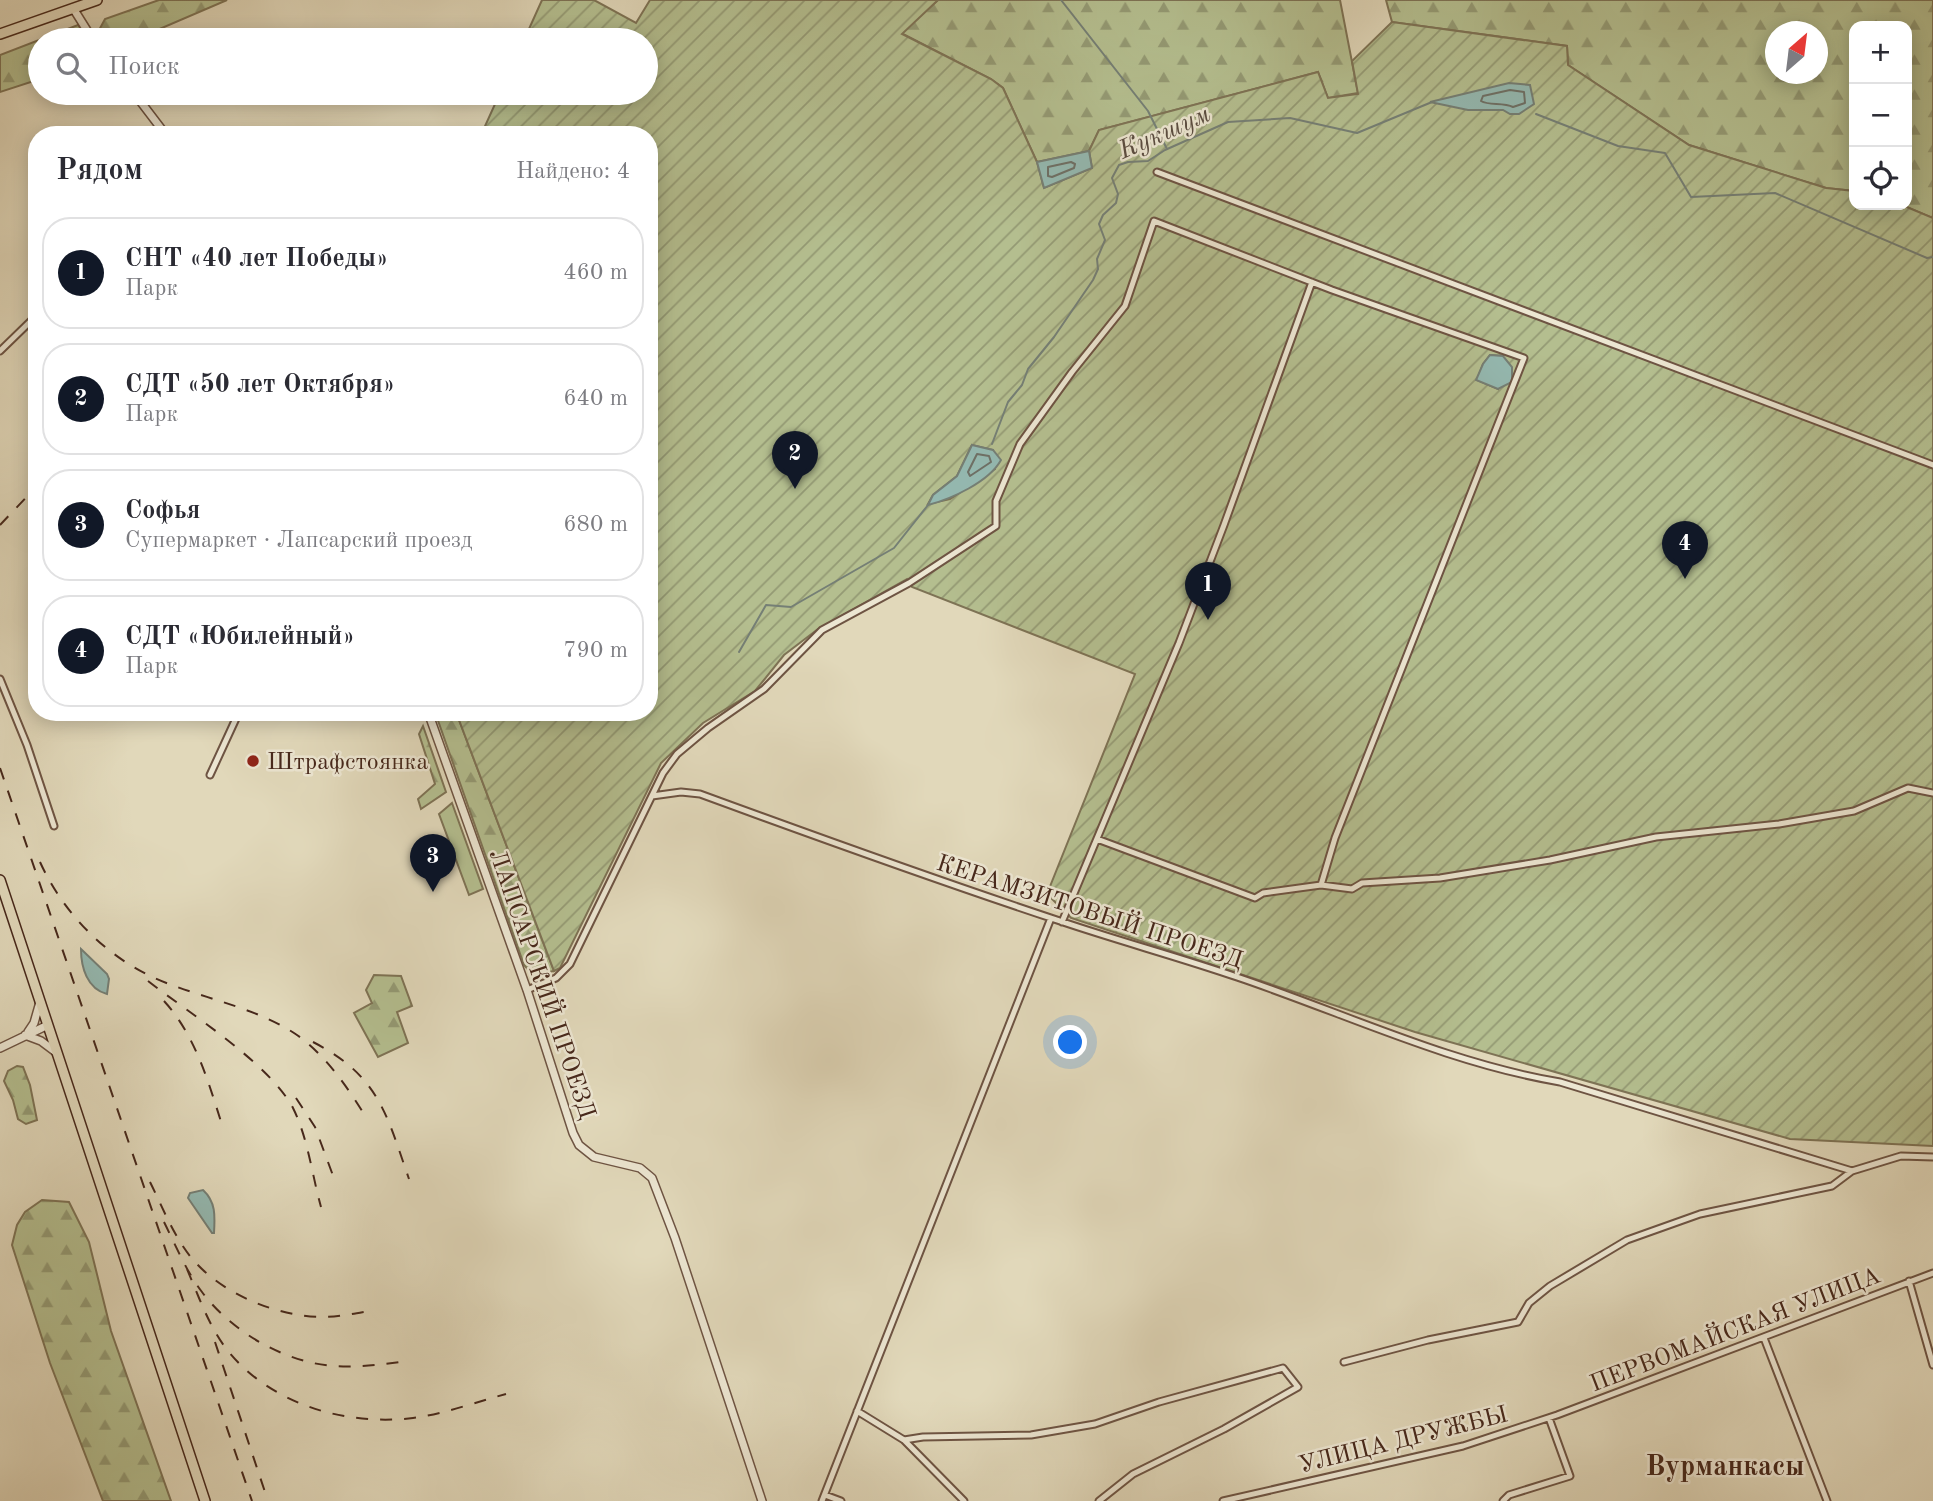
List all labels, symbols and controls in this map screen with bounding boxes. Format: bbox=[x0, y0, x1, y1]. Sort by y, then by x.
north arrow bbox=[1765, 21, 1828, 84]
map controls bbox=[1849, 21, 1912, 210]
button: + bbox=[1849, 21, 1912, 84]
search box bbox=[28, 28, 658, 105]
icon: search bbox=[52, 48, 90, 86]
text: Поиск bbox=[108, 54, 180, 80]
button: − bbox=[1849, 84, 1912, 147]
water label: Кукшум bbox=[1114, 101, 1215, 165]
button: locate bbox=[1849, 147, 1912, 210]
text: Рядом bbox=[56, 156, 143, 186]
text: Найдено: 4 bbox=[516, 160, 630, 183]
text: СНТ «40 лет Победы» bbox=[125, 246, 389, 272]
text: 1 bbox=[74, 261, 88, 284]
text: 460 m bbox=[563, 261, 628, 284]
text: Парк bbox=[125, 277, 178, 300]
text: СДТ «50 лет Октября» bbox=[125, 372, 395, 398]
text: 2 bbox=[74, 387, 88, 410]
text: 640 m bbox=[563, 387, 628, 410]
text: Парк bbox=[125, 403, 178, 426]
pin: 2 bbox=[772, 431, 818, 489]
text: Софья bbox=[125, 498, 200, 524]
text: 3 bbox=[74, 513, 88, 536]
text: 680 m bbox=[563, 513, 628, 536]
pin: 4 bbox=[1662, 521, 1708, 579]
text: Супермаркет · Лапсарский проезд bbox=[125, 529, 472, 552]
pin: 1 bbox=[1185, 562, 1231, 620]
text: СДТ «Юбилейный» bbox=[125, 624, 355, 650]
text: 4 bbox=[74, 639, 88, 662]
text: 790 m bbox=[563, 639, 628, 662]
text: Парк bbox=[125, 655, 178, 678]
place label: Штрафстоянка bbox=[267, 751, 428, 775]
marker: Штрафстоянка bbox=[245, 753, 261, 769]
pin: 3 bbox=[410, 834, 456, 892]
street label: ЛАПСАРСКИЙ ПРОЕЗД bbox=[484, 845, 603, 1123]
street label: КЕРАМЗИТОВЫЙ ПРОЕЗД bbox=[933, 847, 1247, 974]
your location bbox=[1053, 1025, 1087, 1059]
street label: ПЕРВОМАЙСКАЯ УЛИЦА bbox=[1585, 1260, 1884, 1397]
street label: УЛИЦА ДРУЖБЫ bbox=[1296, 1403, 1511, 1479]
district label: Вурманкасы bbox=[1645, 1454, 1805, 1482]

